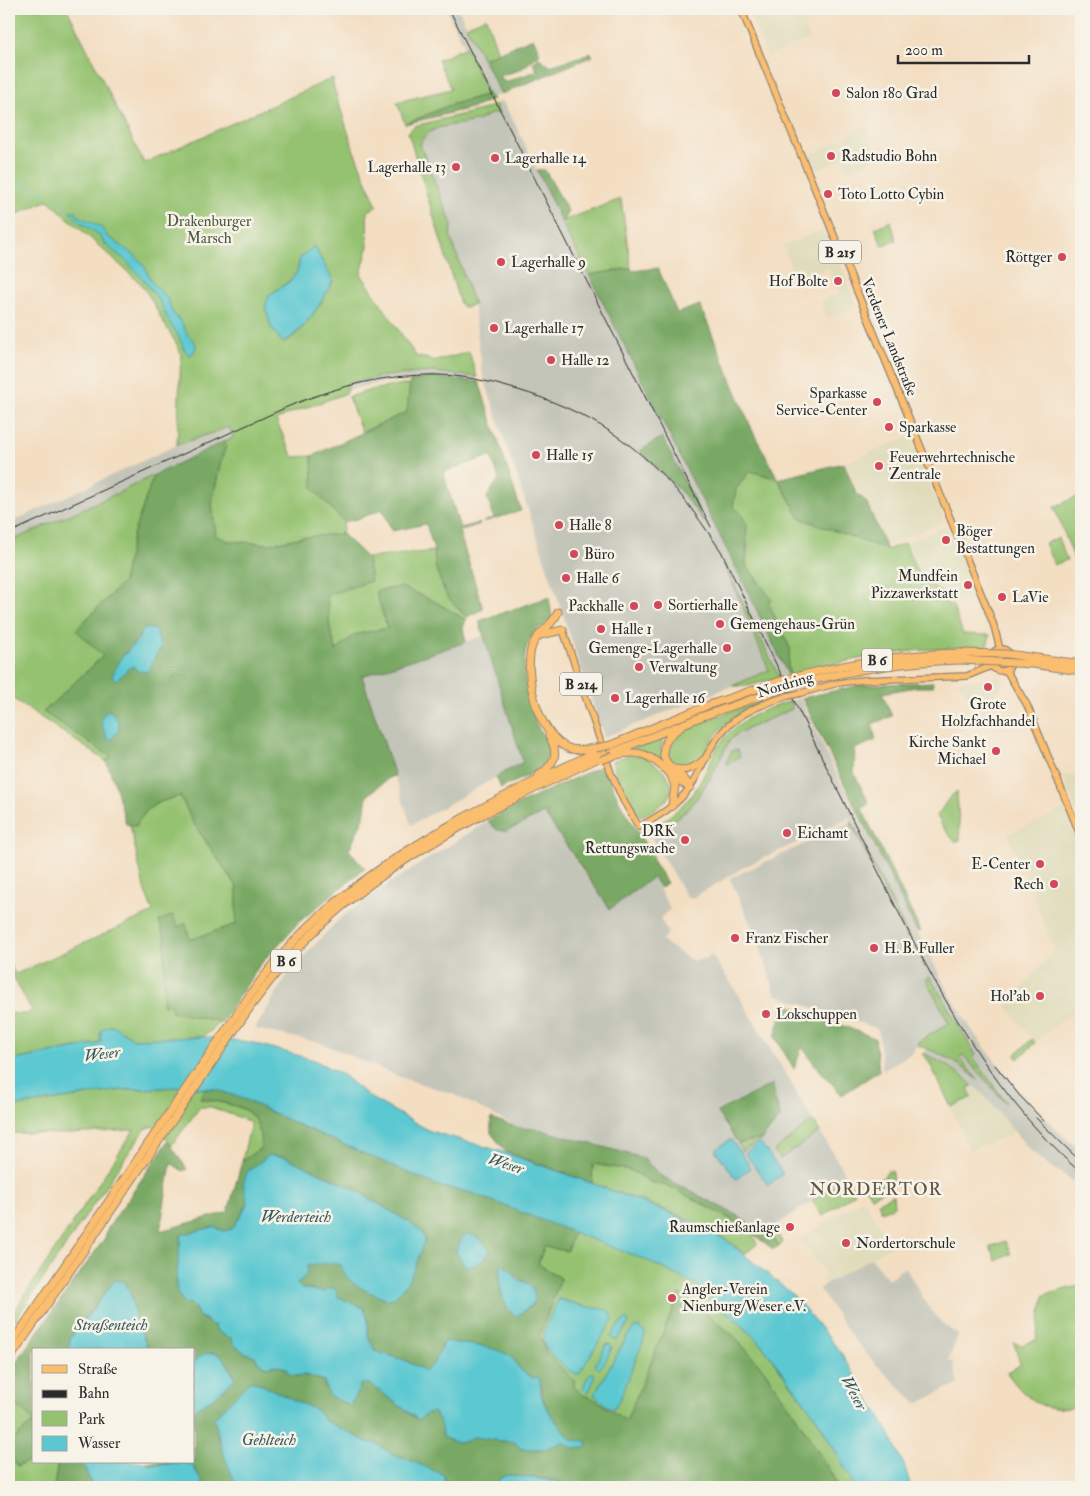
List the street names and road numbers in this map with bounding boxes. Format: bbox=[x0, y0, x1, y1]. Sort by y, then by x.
road number: B 215 bbox=[819, 240, 861, 264]
street label: Verdener Landstraße bbox=[857, 275, 921, 399]
road number: B 6 bbox=[862, 648, 892, 672]
street label: Nordring bbox=[755, 667, 816, 703]
road number: B 214 bbox=[560, 672, 602, 696]
road number: B 6 bbox=[271, 949, 301, 972]

